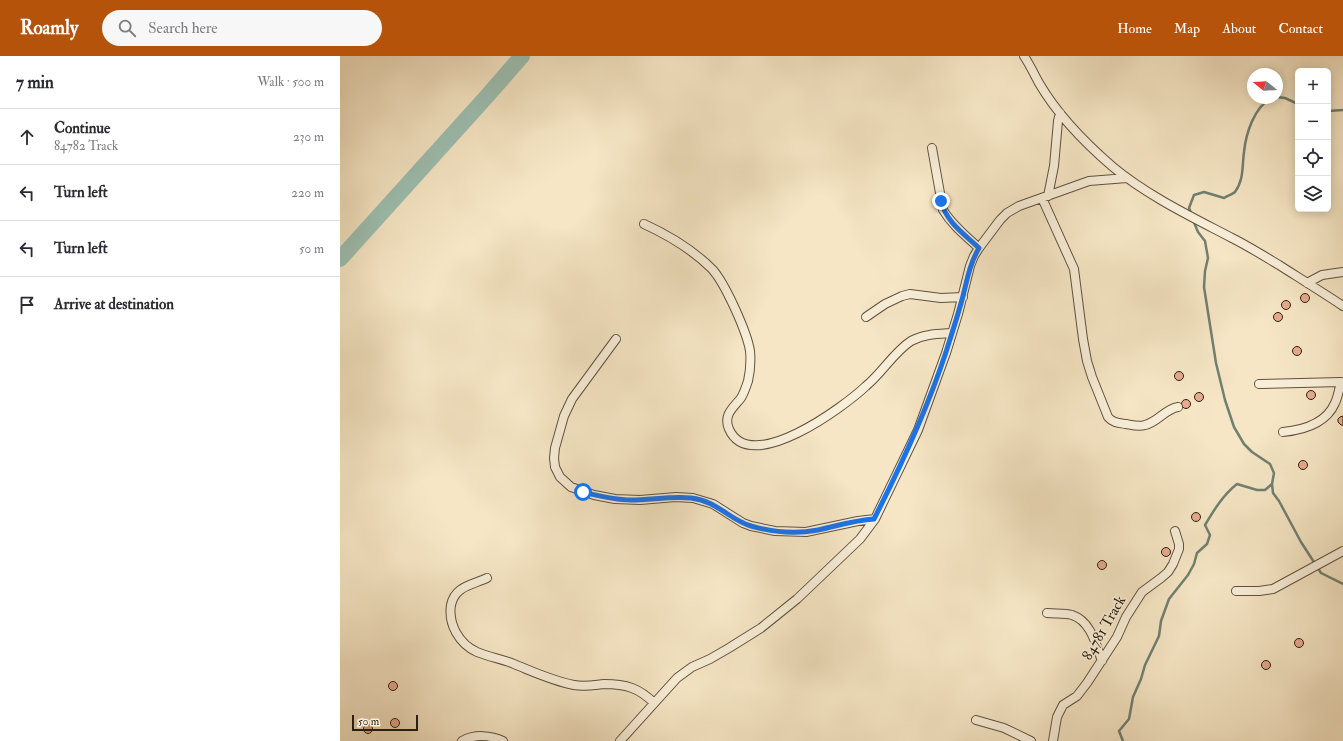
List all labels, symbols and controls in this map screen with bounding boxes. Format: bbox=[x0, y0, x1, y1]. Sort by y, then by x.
search box bbox=[102, 10, 382, 46]
text: Roamly bbox=[20, 16, 78, 40]
icon: search bbox=[116, 17, 138, 39]
text: Search here bbox=[148, 19, 218, 38]
text: Home bbox=[1117, 20, 1152, 37]
text: Map bbox=[1174, 20, 1200, 37]
text: About bbox=[1222, 20, 1256, 37]
text: Contact bbox=[1278, 20, 1323, 37]
north arrow bbox=[1247, 68, 1283, 104]
map controls bbox=[1295, 68, 1331, 212]
button: + bbox=[1295, 68, 1331, 104]
text: 7 min bbox=[16, 72, 54, 93]
text: Walk · 500 m bbox=[257, 74, 324, 90]
button: − bbox=[1295, 104, 1331, 140]
text: Continue bbox=[54, 119, 110, 138]
icon: ahead bbox=[16, 126, 38, 148]
text: 230 m bbox=[293, 129, 324, 145]
text: 84782 Track bbox=[54, 138, 118, 154]
button: locate bbox=[1295, 140, 1331, 176]
button: layers bbox=[1295, 176, 1331, 212]
icon: left bbox=[16, 182, 38, 204]
text: Turn left bbox=[54, 183, 108, 202]
text: 220 m bbox=[291, 185, 324, 201]
route end bbox=[932, 192, 950, 210]
icon: left bbox=[16, 238, 38, 260]
text: Turn left bbox=[54, 239, 108, 258]
text: 50 m bbox=[299, 241, 324, 257]
icon: arrive bbox=[16, 294, 38, 316]
text: Arrive at destination bbox=[54, 295, 174, 314]
route start bbox=[574, 483, 592, 501]
street label: 84781 Track bbox=[1078, 592, 1130, 664]
scale bar bbox=[352, 713, 418, 732]
text: 50 m bbox=[358, 715, 379, 728]

